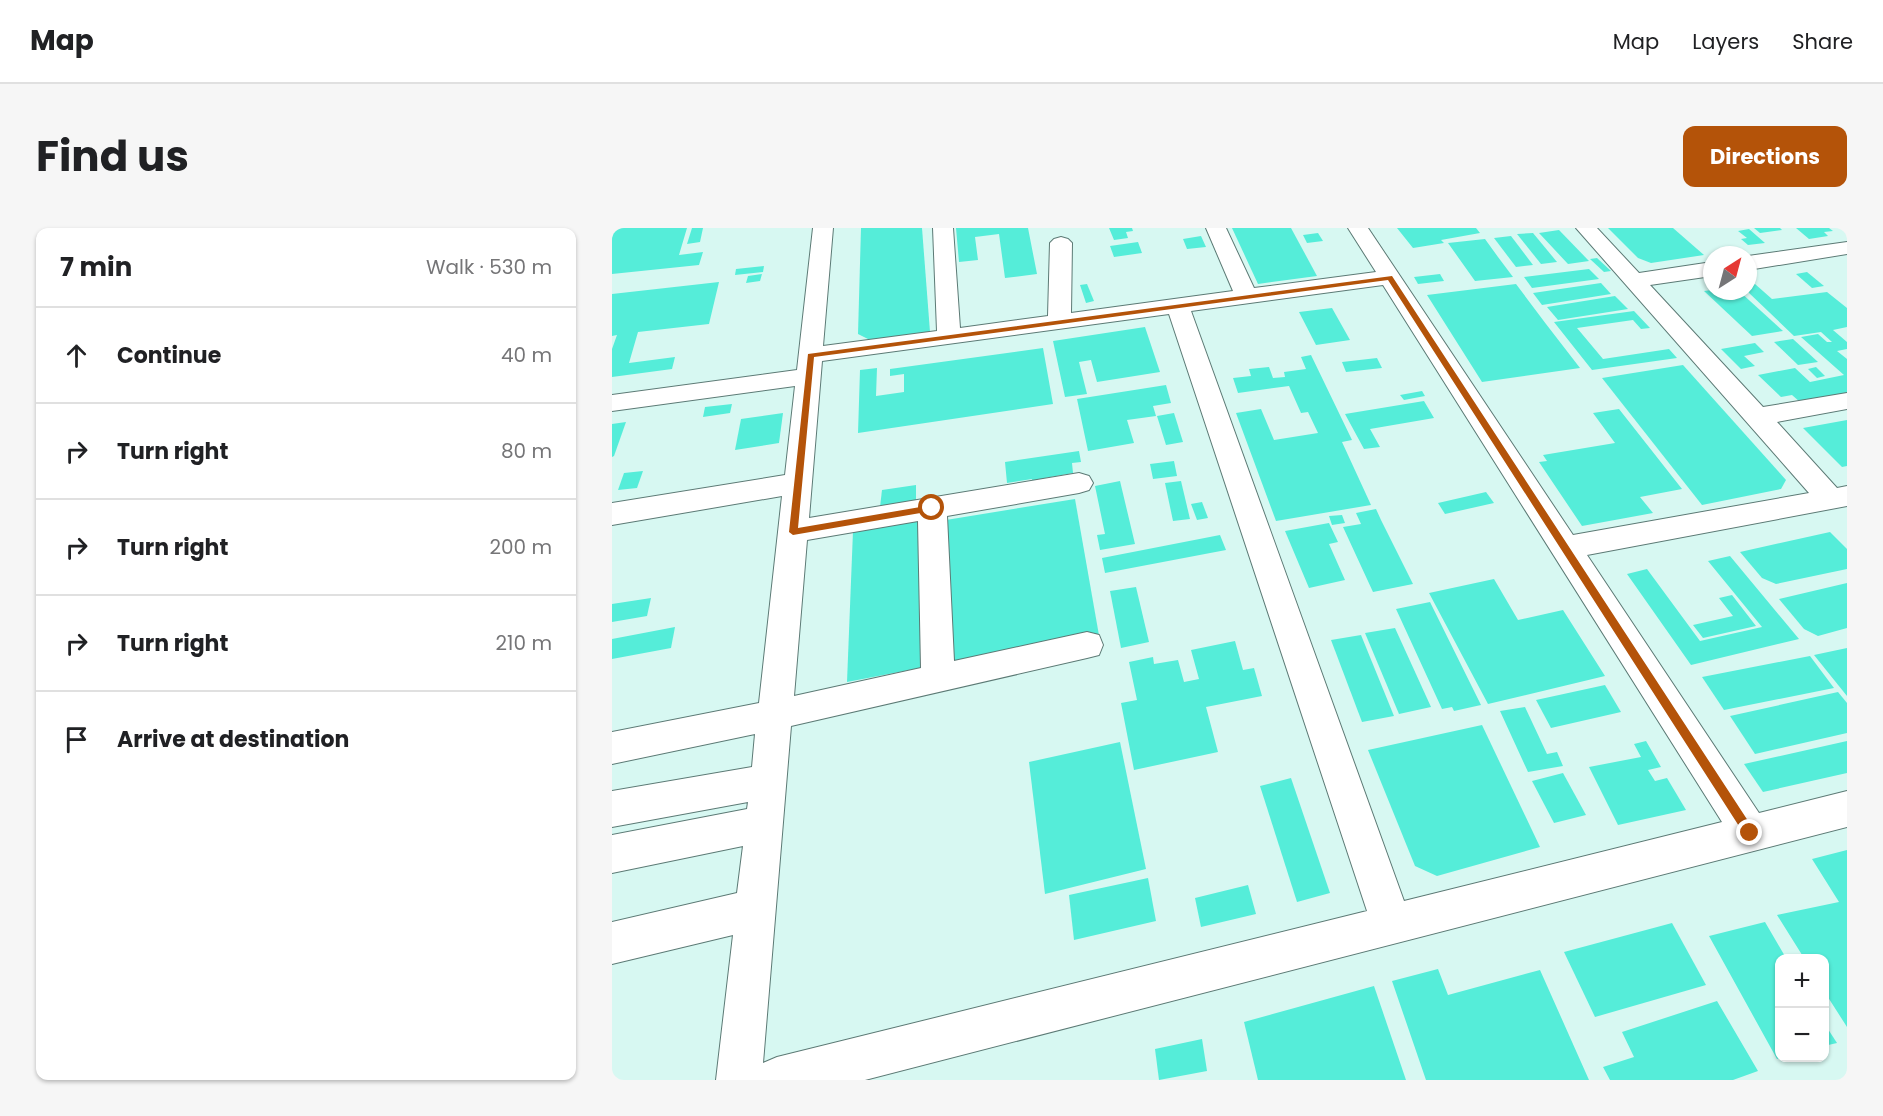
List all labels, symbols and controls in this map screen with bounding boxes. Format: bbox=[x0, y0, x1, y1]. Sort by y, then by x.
text: Map bbox=[30, 21, 94, 60]
text: Map bbox=[1613, 27, 1659, 56]
text: Layers bbox=[1692, 27, 1759, 56]
text: Share bbox=[1792, 27, 1853, 56]
button: Directions bbox=[1683, 126, 1847, 187]
text: Find us bbox=[36, 127, 189, 186]
north arrow bbox=[1703, 246, 1757, 300]
text: 7 min bbox=[60, 249, 132, 285]
text: Walk · 530 m bbox=[426, 253, 552, 281]
icon: ahead bbox=[60, 339, 93, 372]
text: Continue bbox=[117, 340, 221, 371]
text: 40 m bbox=[501, 341, 552, 369]
icon: right bbox=[60, 435, 93, 468]
text: Turn right bbox=[117, 436, 228, 467]
text: 80 m bbox=[501, 437, 552, 465]
route start bbox=[918, 494, 944, 520]
icon: right bbox=[60, 531, 93, 564]
text: Turn right bbox=[117, 532, 228, 563]
text: 200 m bbox=[489, 533, 552, 561]
icon: right bbox=[60, 627, 93, 660]
text: Turn right bbox=[117, 628, 228, 659]
text: 210 m bbox=[496, 629, 552, 657]
icon: arrive bbox=[60, 723, 93, 756]
text: Arrive at destination bbox=[117, 724, 349, 755]
route end bbox=[1736, 819, 1762, 845]
map controls bbox=[1775, 954, 1829, 1062]
button: + bbox=[1775, 954, 1829, 1008]
button: − bbox=[1775, 1008, 1829, 1062]

